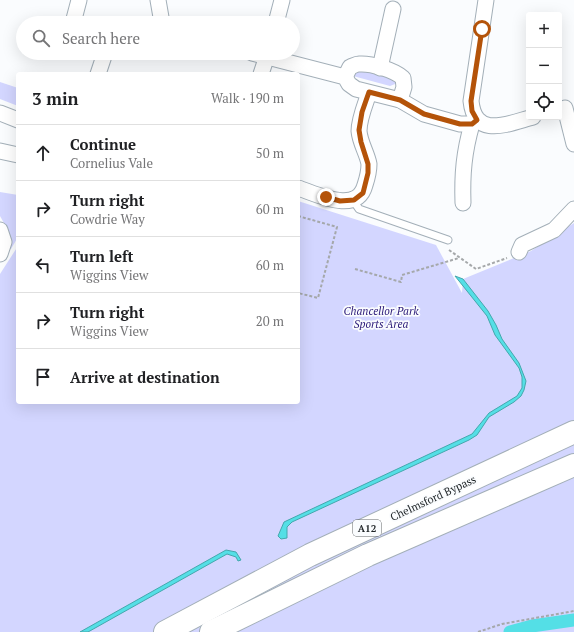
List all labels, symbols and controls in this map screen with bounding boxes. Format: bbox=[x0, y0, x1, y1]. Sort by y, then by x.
map controls bbox=[526, 12, 562, 120]
button: + bbox=[526, 12, 562, 48]
search box bbox=[16, 16, 300, 60]
route start bbox=[473, 20, 491, 38]
icon: search bbox=[30, 27, 52, 49]
text: Search here bbox=[62, 28, 140, 48]
button: − bbox=[526, 48, 562, 84]
button: locate bbox=[526, 84, 562, 120]
text: 3 min bbox=[32, 87, 79, 110]
text: Walk · 190 m bbox=[211, 89, 284, 107]
text: Continue bbox=[70, 134, 136, 154]
icon: ahead bbox=[32, 142, 54, 164]
text: 50 m bbox=[256, 144, 284, 162]
text: Cornelius Vale bbox=[70, 154, 153, 172]
route end bbox=[317, 188, 335, 206]
text: Turn right bbox=[70, 190, 145, 210]
icon: right bbox=[32, 198, 54, 220]
text: 60 m bbox=[256, 200, 284, 218]
text: Cowdrie Way bbox=[70, 210, 145, 228]
text: Turn left bbox=[70, 246, 134, 266]
icon: left bbox=[32, 254, 54, 276]
text: 60 m bbox=[256, 256, 284, 274]
text: Wiggins View bbox=[70, 266, 149, 284]
text: Turn right bbox=[70, 302, 145, 322]
park label: Chancellor Park Sports Area bbox=[344, 304, 419, 331]
icon: right bbox=[32, 310, 54, 332]
text: 20 m bbox=[256, 312, 284, 330]
text: Wiggins View bbox=[70, 322, 149, 340]
icon: arrive bbox=[32, 366, 54, 388]
text: Arrive at destination bbox=[70, 367, 220, 387]
street label: Chelmsford Bypass bbox=[388, 472, 478, 524]
road number: A12 bbox=[353, 520, 381, 536]

